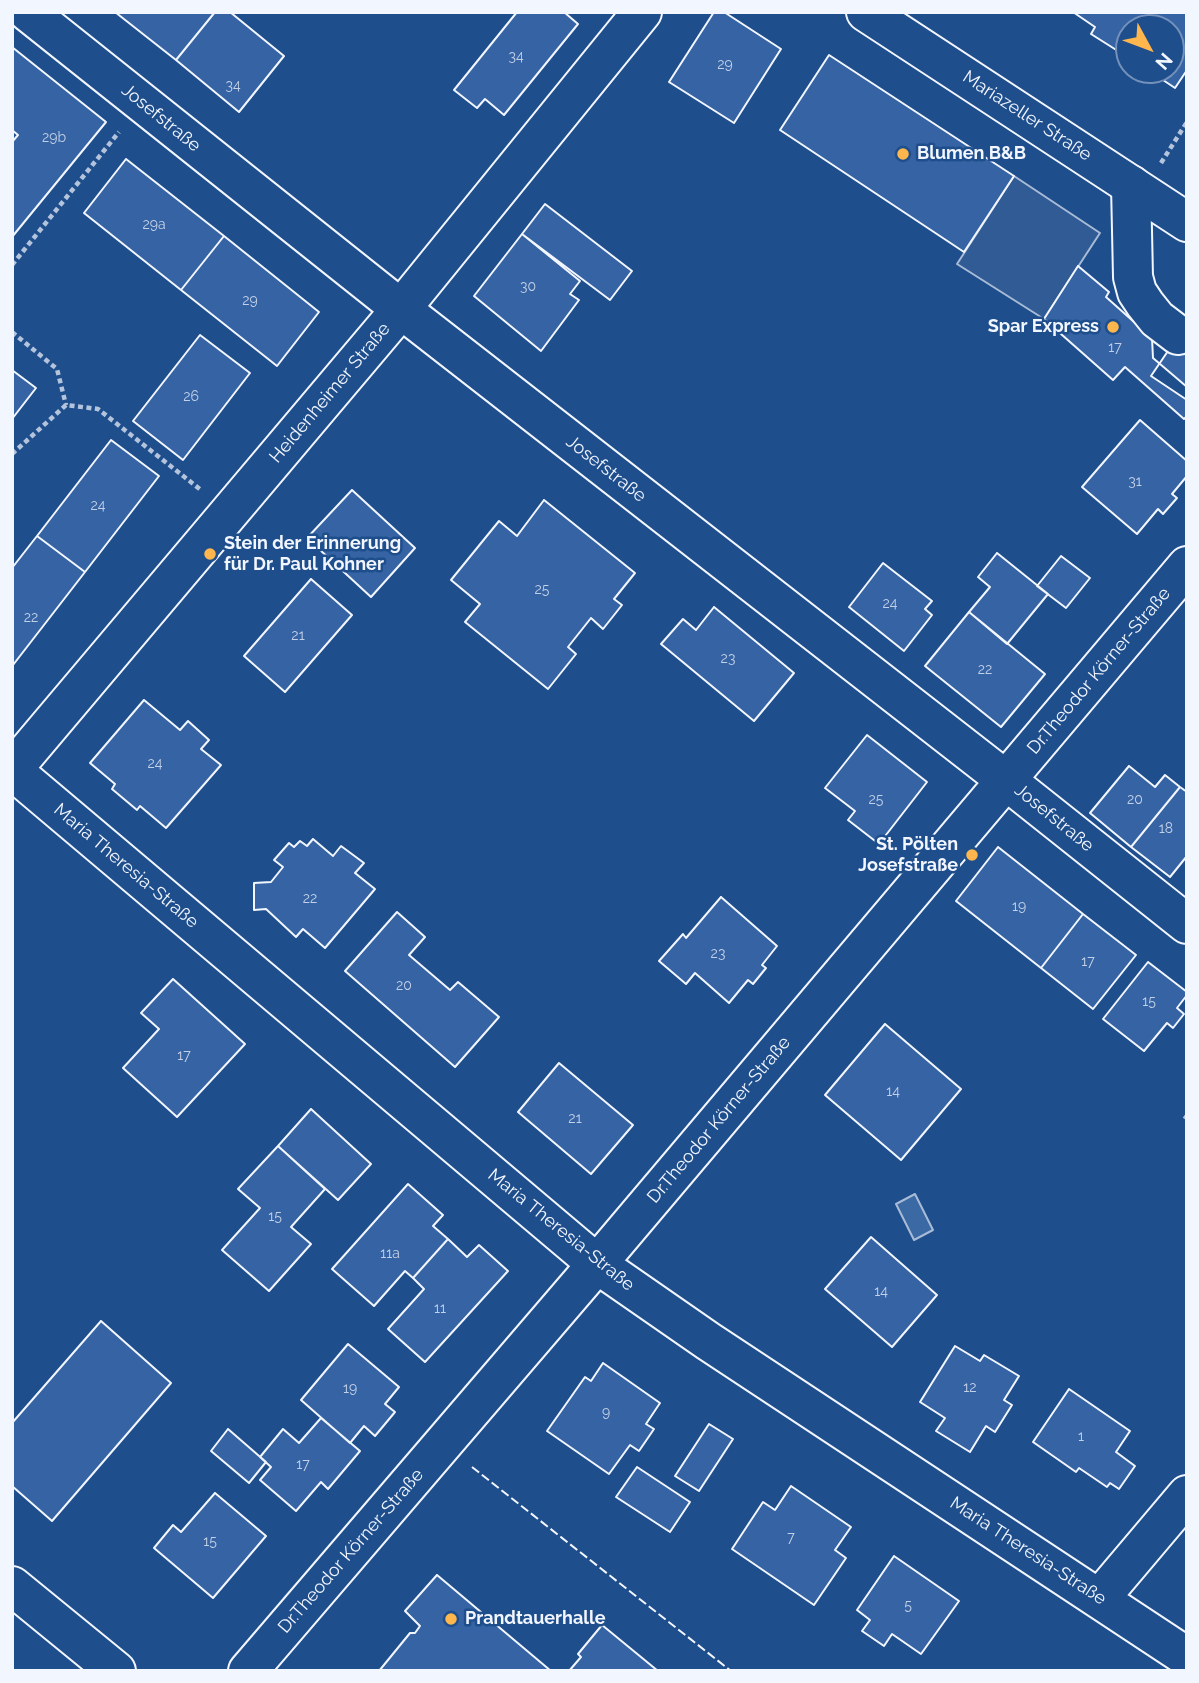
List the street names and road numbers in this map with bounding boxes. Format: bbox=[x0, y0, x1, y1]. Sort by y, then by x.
street label: Mariazeller Straße bbox=[958, 66, 1096, 166]
street label: Josefstraße bbox=[117, 80, 205, 156]
street label: Heidenheimer Straße bbox=[265, 319, 395, 467]
street label: Josefstraße bbox=[562, 431, 650, 507]
street label: Dr.Theodor Körner-Straße bbox=[1023, 583, 1175, 759]
street label: Josefstraße bbox=[1010, 780, 1098, 856]
street label: Maria Theresia-Straße bbox=[49, 799, 203, 933]
street label: Dr.Theodor Körner-Straße bbox=[643, 1032, 795, 1208]
street label: Maria Theresia-Straße bbox=[483, 1164, 639, 1296]
street label: Dr.Theodor Körner-Straße bbox=[274, 1464, 428, 1638]
street label: Maria Theresia-Straße bbox=[946, 1492, 1110, 1610]

